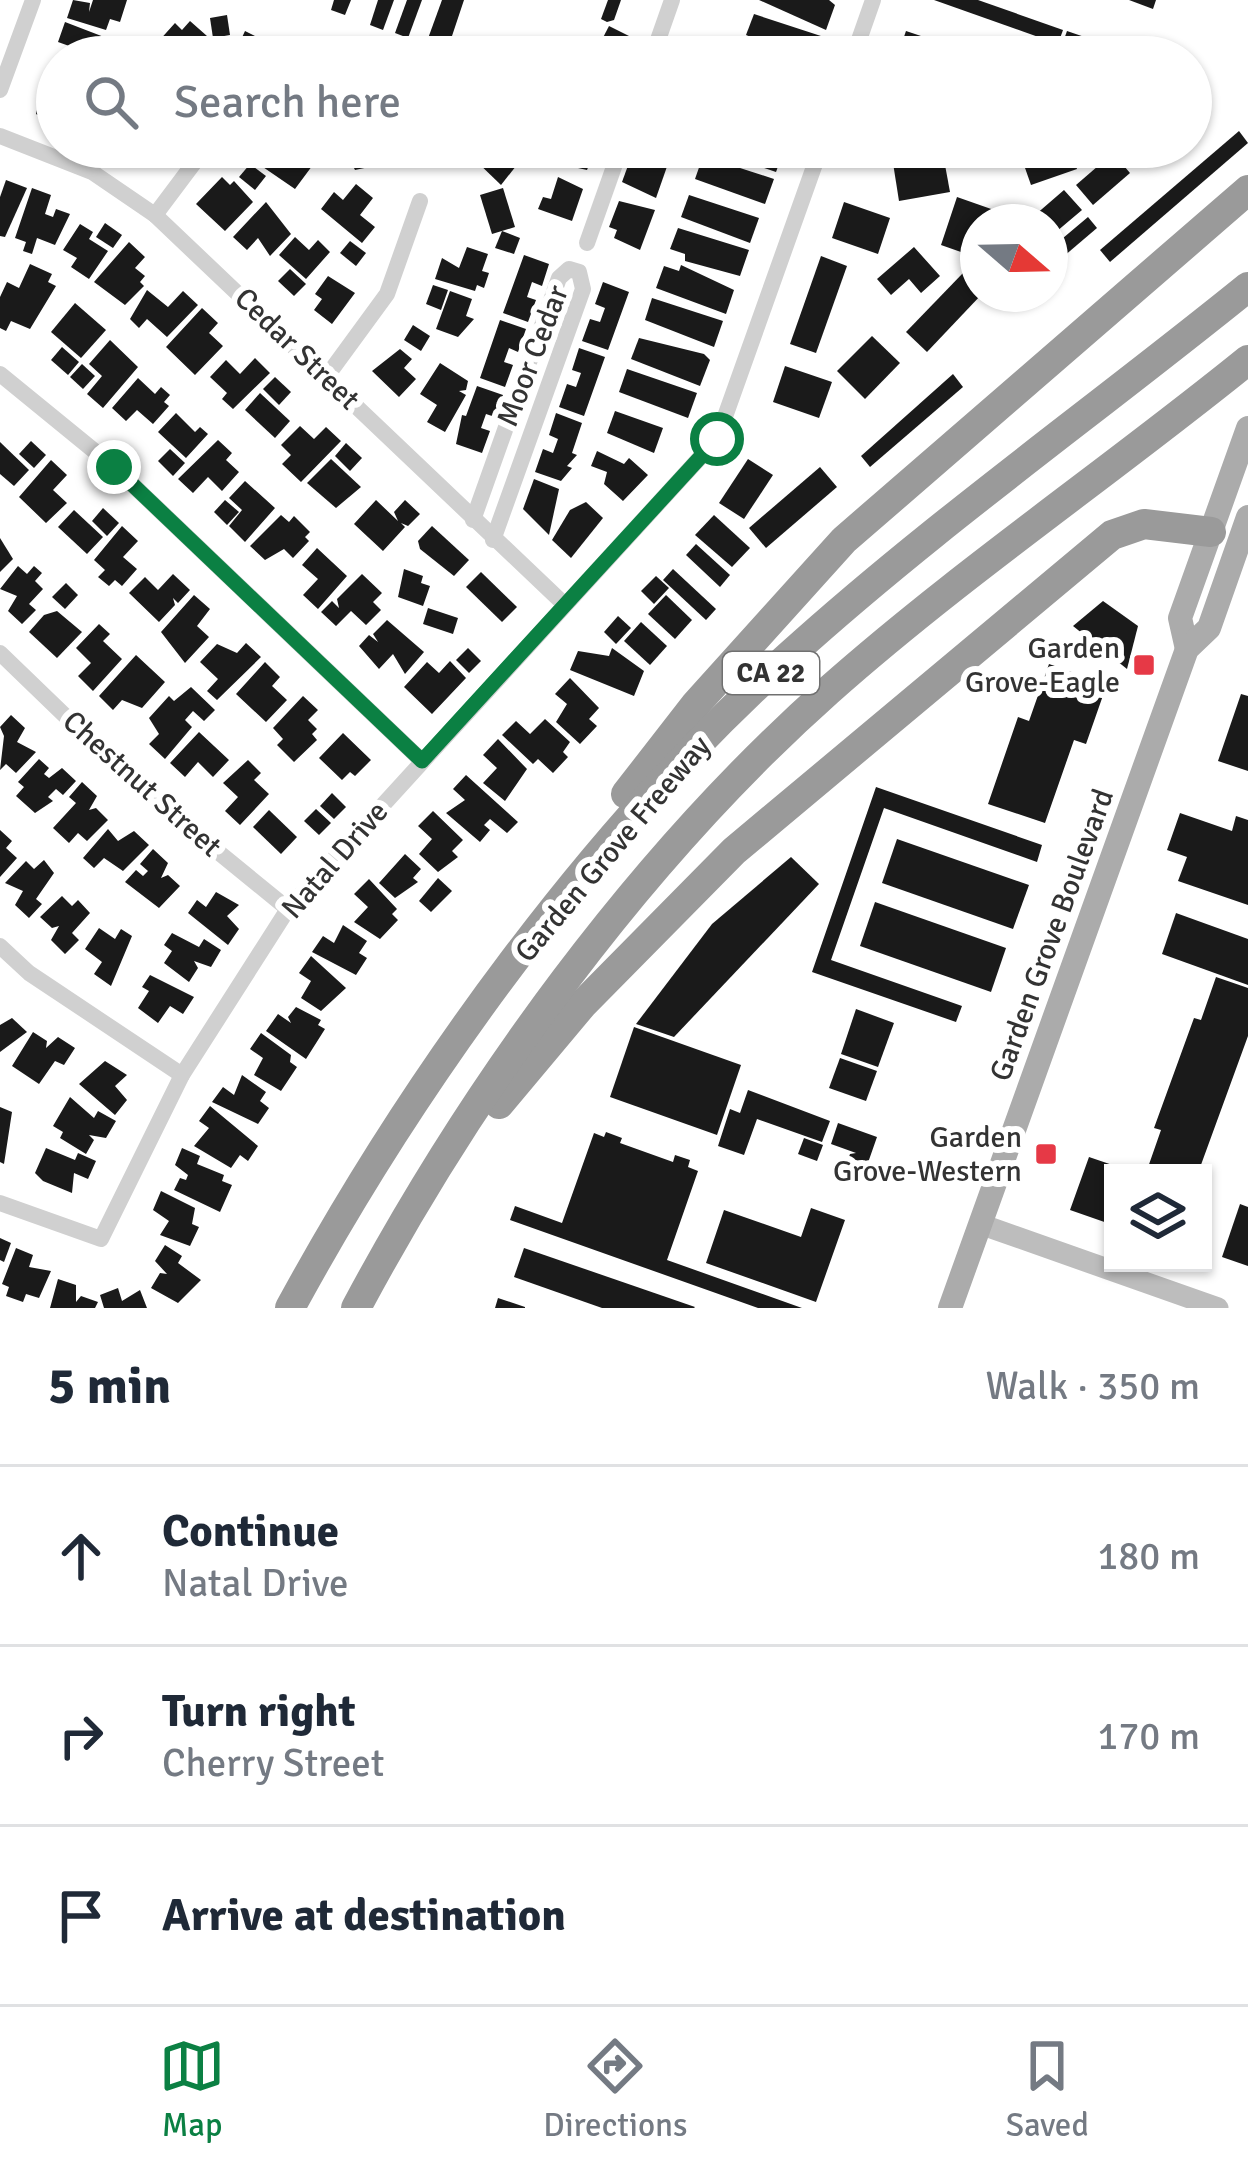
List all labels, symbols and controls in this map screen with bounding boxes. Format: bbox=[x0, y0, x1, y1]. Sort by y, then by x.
search box bbox=[36, 36, 1212, 168]
icon: search bbox=[78, 69, 144, 135]
text: Search here bbox=[174, 75, 401, 130]
north arrow bbox=[960, 204, 1068, 312]
street label: Cedar Street bbox=[227, 280, 367, 418]
street label: Moor Cedar bbox=[489, 280, 577, 432]
route start bbox=[690, 412, 744, 466]
route end bbox=[87, 440, 141, 494]
place label: Garden Grove-Eagle bbox=[965, 630, 1120, 701]
road number: CA 22 bbox=[723, 652, 819, 694]
marker: Garden Grove-Eagle bbox=[1131, 652, 1157, 678]
street label: Chestnut Street bbox=[55, 703, 229, 865]
street label: Garden Grove Freeway bbox=[507, 728, 719, 970]
street label: Garden Grove Boulevard bbox=[982, 784, 1122, 1086]
street label: Natal Drive bbox=[274, 794, 396, 926]
place label: Garden Grove-Western bbox=[833, 1119, 1022, 1190]
marker: Garden Grove-Western bbox=[1033, 1141, 1059, 1167]
map controls bbox=[1104, 1164, 1212, 1272]
button: layers bbox=[1104, 1164, 1212, 1272]
text: 5 min bbox=[48, 1355, 171, 1418]
text: Walk · 350 m bbox=[986, 1362, 1200, 1410]
text: Continue bbox=[162, 1504, 339, 1559]
icon: ahead bbox=[48, 1523, 114, 1589]
text: 180 m bbox=[1097, 1532, 1200, 1580]
text: Natal Drive bbox=[162, 1559, 349, 1607]
text: Turn right bbox=[162, 1684, 356, 1739]
icon: right bbox=[48, 1703, 114, 1769]
text: 170 m bbox=[1097, 1712, 1200, 1760]
text: Cherry Street bbox=[162, 1739, 384, 1787]
icon: arrive bbox=[48, 1883, 114, 1949]
text: Arrive at destination bbox=[162, 1888, 566, 1943]
tab: Map bbox=[159, 2033, 225, 2146]
tab: Directions bbox=[543, 2033, 688, 2146]
tab: Saved bbox=[1006, 2033, 1089, 2146]

